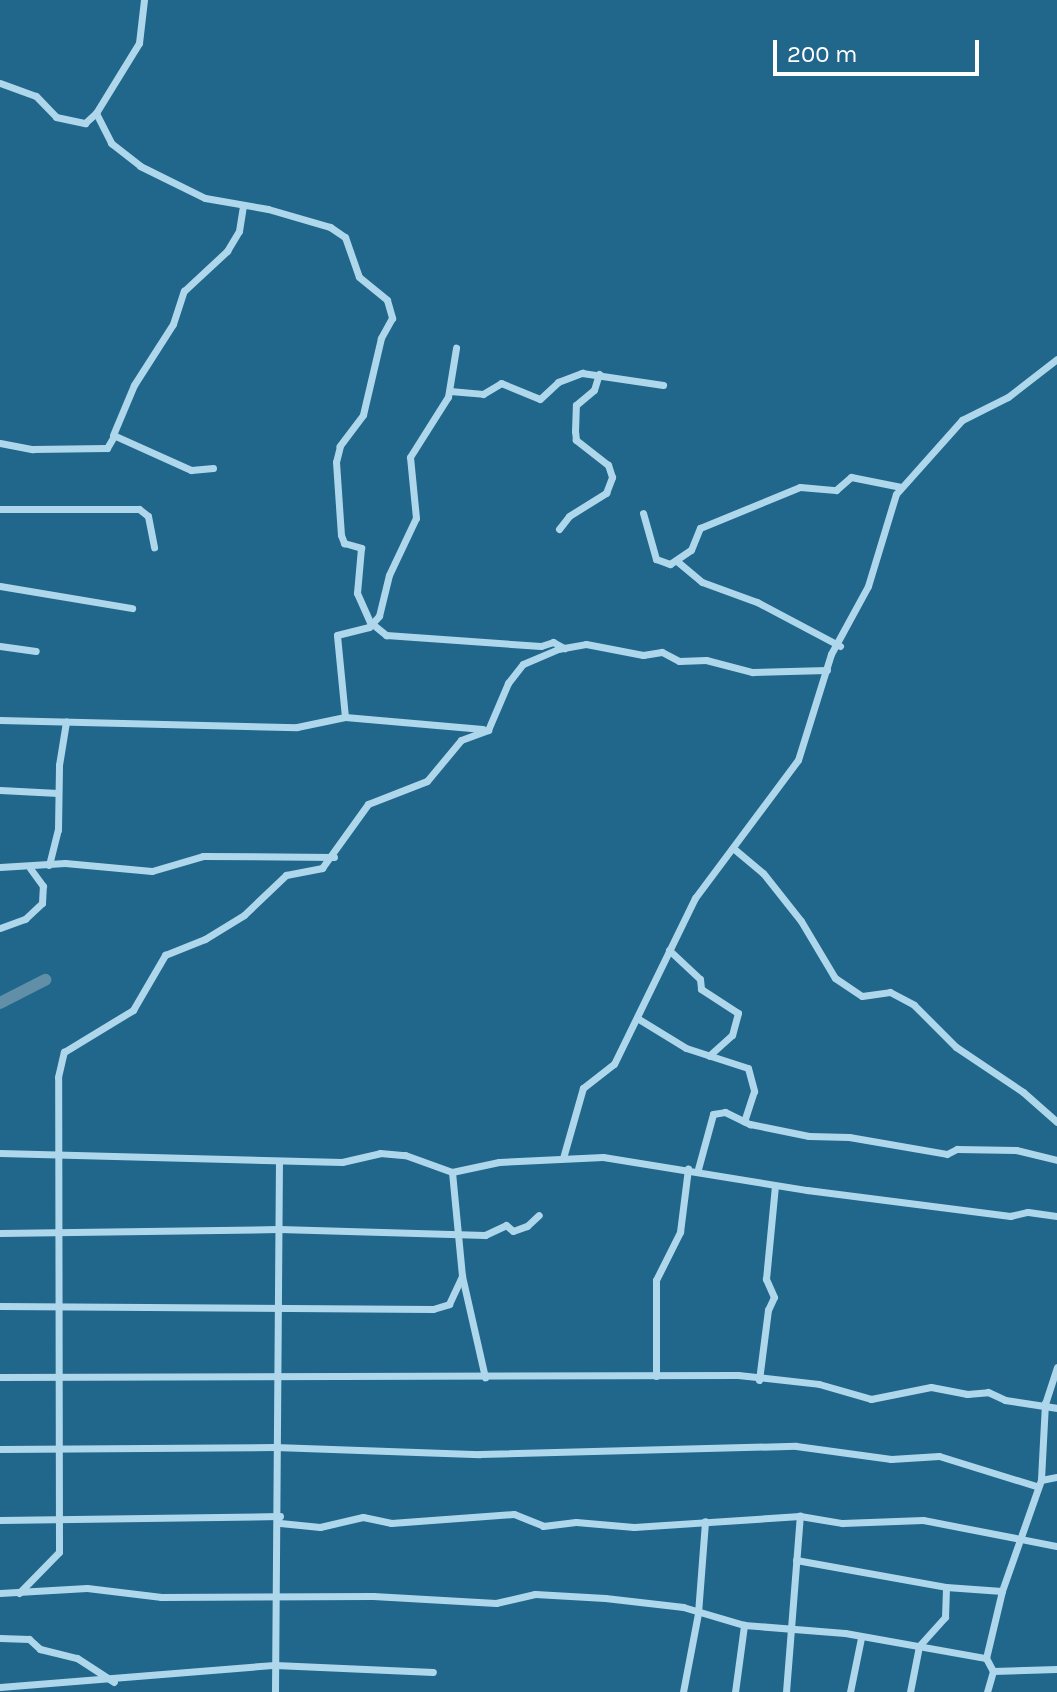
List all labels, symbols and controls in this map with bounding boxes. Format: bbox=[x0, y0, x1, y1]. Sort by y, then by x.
scale bar bbox=[777, 24, 983, 74]
text: 200 m bbox=[787, 40, 858, 68]

